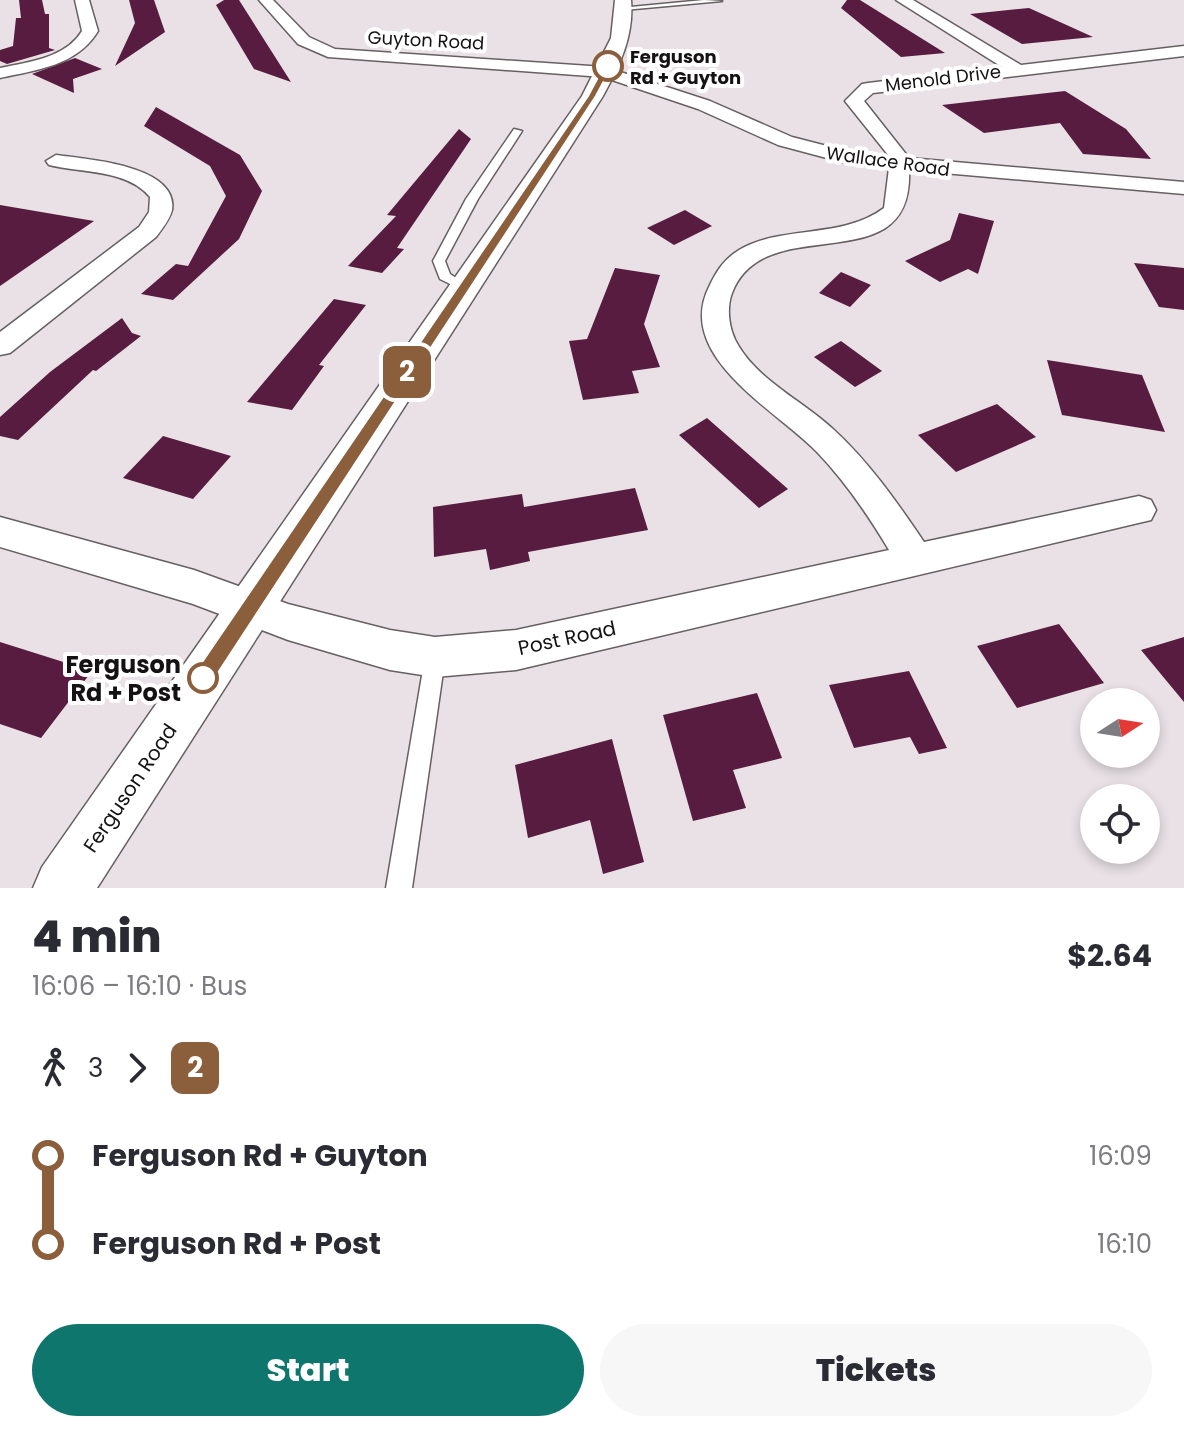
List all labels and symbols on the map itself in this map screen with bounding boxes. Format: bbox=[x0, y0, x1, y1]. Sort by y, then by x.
street label: Guyton Road bbox=[367, 24, 485, 56]
place label: Ferguson Rd + Guyton bbox=[630, 44, 741, 90]
marker: Ferguson Rd + Guyton bbox=[593, 51, 623, 81]
street label: Menold Drive bbox=[884, 59, 1002, 97]
street label: Wallace Road bbox=[825, 140, 951, 182]
line badge: 2 bbox=[381, 346, 433, 398]
street label: Post Road bbox=[515, 614, 619, 662]
place label: Ferguson Rd + Post bbox=[65, 648, 181, 709]
marker: Ferguson Rd + Post bbox=[188, 663, 218, 693]
north arrow bbox=[1080, 688, 1160, 768]
street label: Ferguson Road bbox=[77, 718, 183, 858]

